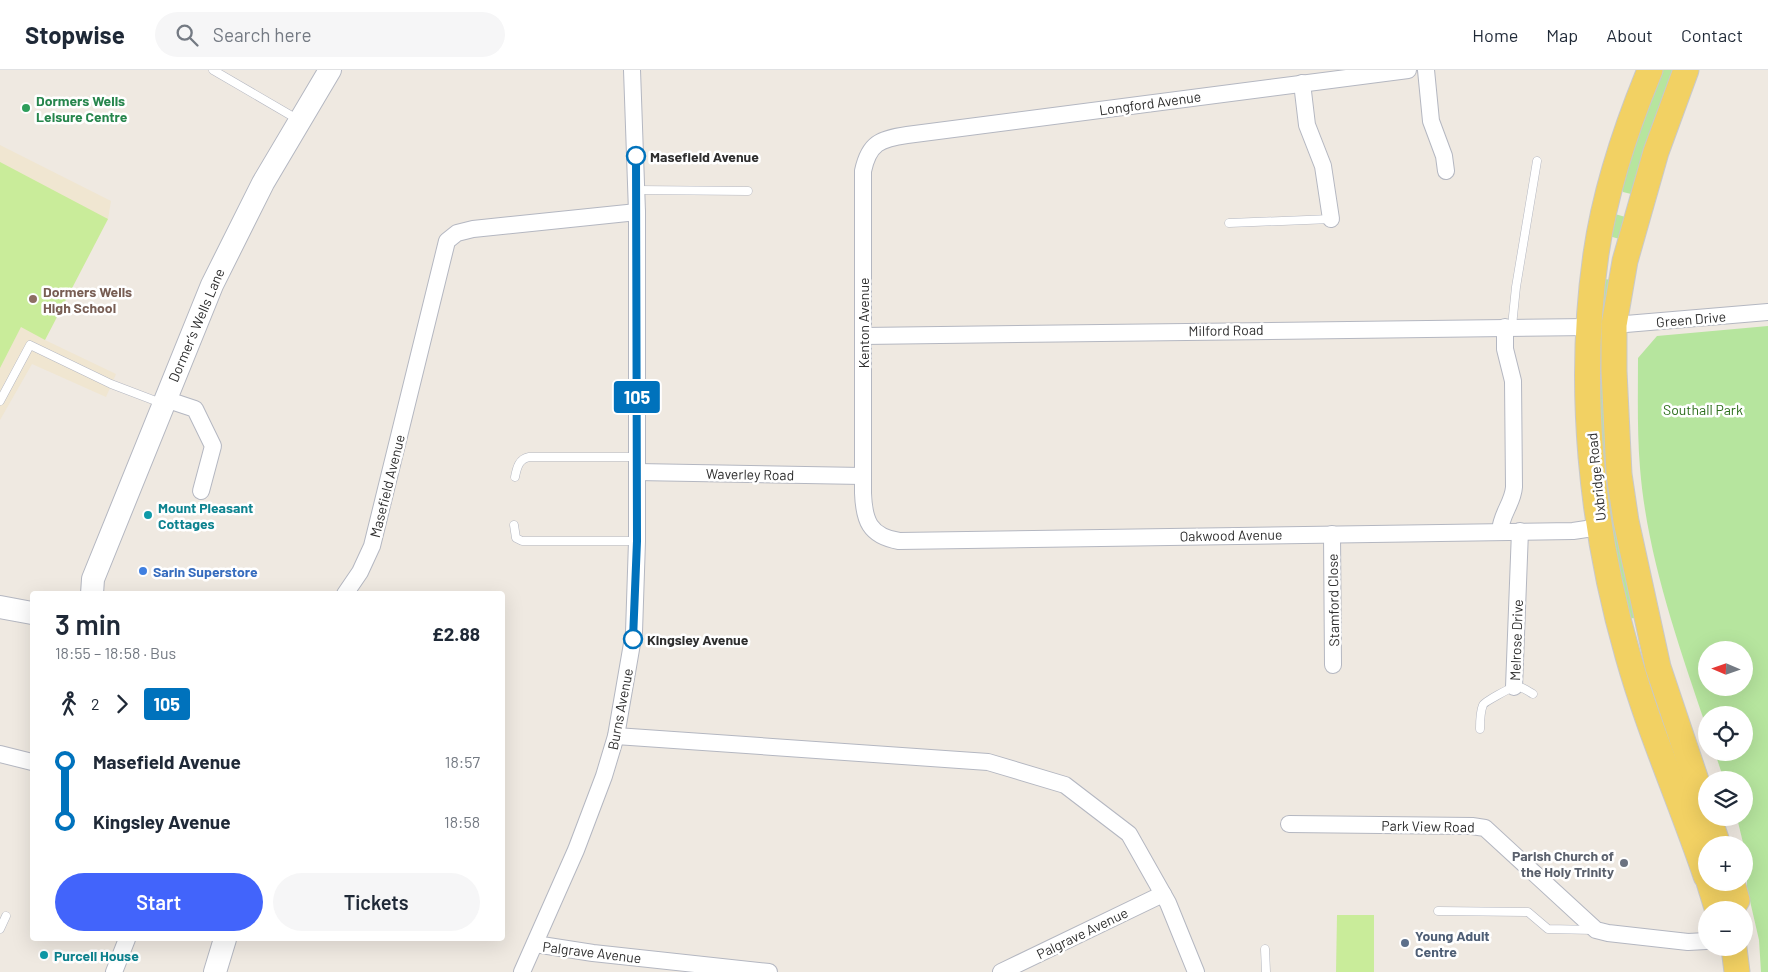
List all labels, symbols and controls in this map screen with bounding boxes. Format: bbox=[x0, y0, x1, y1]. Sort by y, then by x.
search box bbox=[155, 12, 505, 57]
text: Stopwise bbox=[25, 20, 125, 49]
icon: search bbox=[173, 21, 201, 49]
text: Search here bbox=[213, 23, 312, 46]
text: Home bbox=[1472, 24, 1518, 46]
text: Map bbox=[1546, 24, 1578, 46]
text: About bbox=[1606, 24, 1653, 46]
text: Contact bbox=[1681, 24, 1743, 46]
street label: Longford Avenue bbox=[1098, 87, 1202, 119]
place label: Dormers Wells Leisure Centre bbox=[36, 92, 128, 125]
marker: Dormers Wells Leisure Centre bbox=[20, 102, 32, 114]
marker: Masefield Avenue bbox=[626, 146, 646, 166]
place label: Masefield Avenue bbox=[650, 148, 759, 165]
street label: Dormer’s Wells Lane bbox=[164, 266, 228, 384]
street label: Kenton Avenue bbox=[855, 278, 872, 368]
place label: Dormers Wells High School bbox=[43, 283, 132, 316]
marker: Dormers Wells High School bbox=[27, 293, 39, 305]
street label: Green Drive bbox=[1655, 307, 1727, 331]
street label: Milford Road bbox=[1188, 321, 1264, 339]
line badge: 105 bbox=[608, 381, 666, 413]
text: 105 bbox=[624, 386, 650, 408]
park label: Southall Park bbox=[1663, 401, 1743, 418]
street label: Uxbridge Road bbox=[1583, 432, 1609, 522]
street label: Masefield Avenue bbox=[366, 433, 408, 539]
street label: Waverley Road bbox=[706, 465, 794, 483]
place label: Mount Pleasant Cottages bbox=[158, 499, 253, 532]
marker: Mount Pleasant Cottages bbox=[142, 509, 154, 521]
street label: Oakwood Avenue bbox=[1179, 526, 1283, 544]
street label: Stamford Close bbox=[1324, 553, 1342, 647]
place label: Sarin Superstore bbox=[153, 563, 258, 580]
marker: Sarin Superstore bbox=[137, 565, 149, 577]
street label: Melrose Drive bbox=[1506, 599, 1526, 681]
text: 3 min bbox=[55, 607, 121, 641]
text: £2.88 bbox=[432, 622, 480, 645]
marker: Kingsley Avenue bbox=[623, 629, 643, 649]
place label: Kingsley Avenue bbox=[647, 631, 749, 648]
north arrow bbox=[1698, 641, 1752, 696]
map controls bbox=[1698, 641, 1753, 956]
text: 18:55 – 18:58 · Bus bbox=[55, 643, 176, 662]
street label: Burns Avenue bbox=[604, 667, 636, 751]
icon: walk bbox=[55, 690, 83, 718]
icon: forward bbox=[108, 690, 136, 718]
text: 105 bbox=[154, 693, 180, 715]
text: 2 bbox=[91, 694, 100, 713]
button: locate bbox=[1698, 706, 1753, 761]
text: Masefield Avenue bbox=[93, 750, 241, 773]
text: 18:57 bbox=[445, 752, 480, 771]
button: layers bbox=[1698, 771, 1753, 826]
text: Kingsley Avenue bbox=[93, 810, 231, 833]
text: 18:58 bbox=[444, 812, 480, 831]
street label: Park View Road bbox=[1381, 817, 1475, 835]
button: + bbox=[1698, 836, 1753, 891]
place label: Parish Church of the Holy Trinity bbox=[1512, 847, 1614, 880]
marker: Parish Church of the Holy Trinity bbox=[1618, 857, 1630, 869]
button: Start bbox=[55, 873, 263, 931]
button: Tickets bbox=[273, 873, 480, 931]
button: − bbox=[1698, 901, 1753, 956]
street label: Palgrave Avenue bbox=[1034, 904, 1130, 962]
place label: Young Adult Centre bbox=[1415, 927, 1490, 960]
marker: Young Adult Centre bbox=[1399, 937, 1411, 949]
street label: Palgrave Avenue bbox=[542, 938, 642, 966]
place label: Purcell House bbox=[54, 947, 139, 964]
marker: Purcell House bbox=[38, 949, 50, 961]

